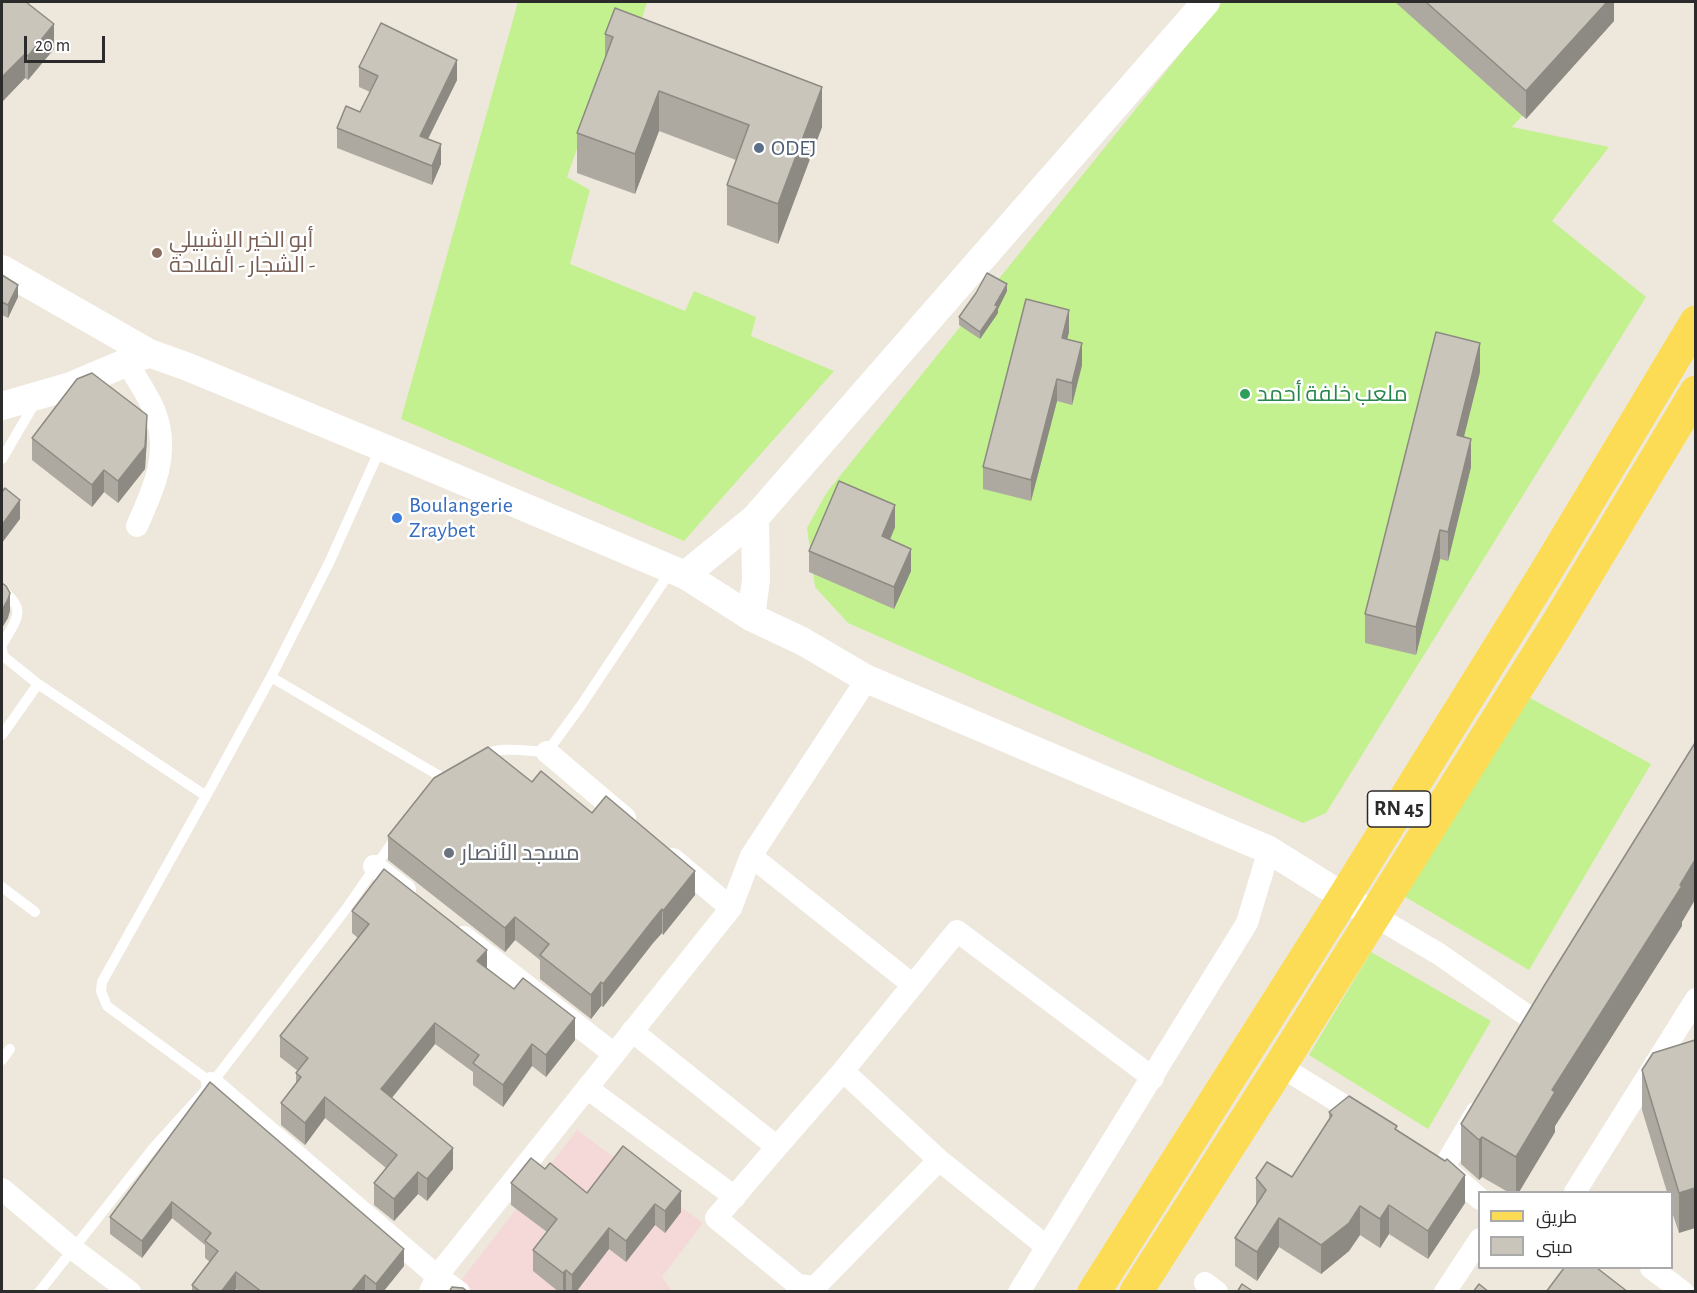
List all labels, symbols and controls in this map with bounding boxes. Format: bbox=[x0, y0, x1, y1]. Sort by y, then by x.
scale bar bbox=[27, 24, 108, 62]
text: 20 m bbox=[35, 37, 70, 55]
place label: ODEJ bbox=[771, 135, 817, 161]
marker: ODEJ bbox=[752, 141, 766, 155]
place label: أبو الخير الإشبيلي الشجار - الفلاحة - bbox=[169, 227, 316, 278]
marker: أبو الخير الإشبيلي الشجار - الفلاحة - bbox=[150, 246, 164, 260]
place label: ملعب خلفة أحمد bbox=[1257, 381, 1408, 407]
marker: ملعب خلفة أحمد bbox=[1238, 387, 1252, 401]
place label: Boulangerie Zraybet bbox=[409, 492, 513, 544]
marker: Boulangerie Zraybet bbox=[390, 511, 404, 525]
road number: RN 45 bbox=[1368, 791, 1430, 827]
place label: مسجد الأنصار bbox=[461, 840, 580, 866]
marker: مسجد الأنصار bbox=[442, 846, 456, 860]
legend bbox=[1478, 1191, 1673, 1269]
text: طريق bbox=[1536, 1209, 1577, 1227]
text: مبنى bbox=[1536, 1239, 1573, 1257]

